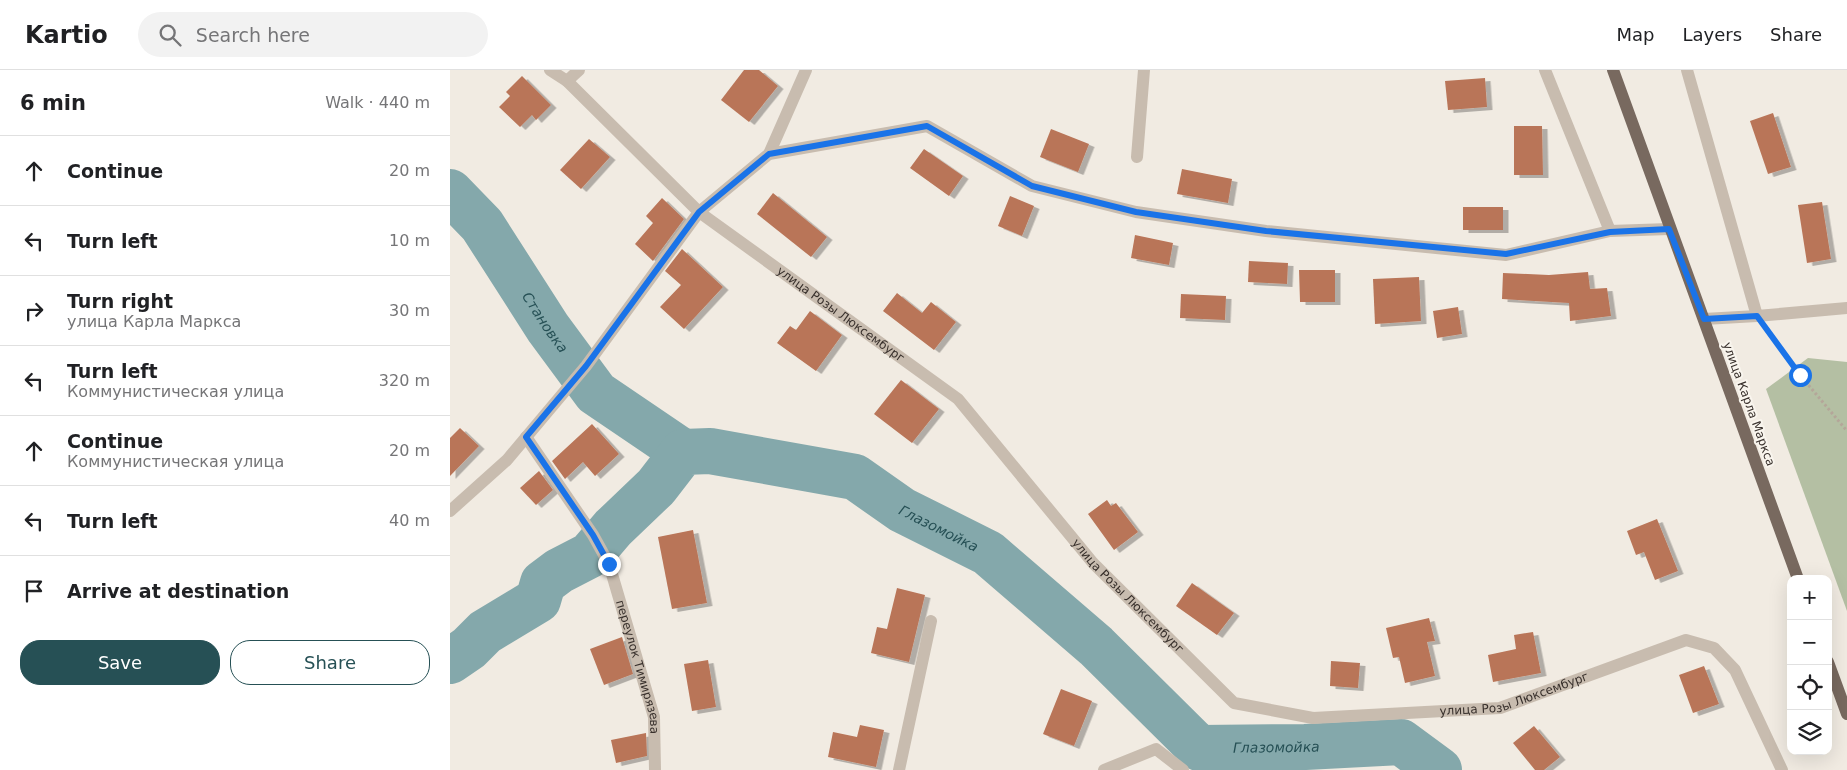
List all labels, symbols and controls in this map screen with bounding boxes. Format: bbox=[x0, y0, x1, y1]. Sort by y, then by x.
search box bbox=[138, 12, 488, 57]
text: Kartio bbox=[25, 21, 108, 49]
icon: search bbox=[156, 21, 184, 49]
text: Search here bbox=[196, 24, 310, 46]
text: Map bbox=[1616, 24, 1654, 45]
text: Layers bbox=[1682, 24, 1742, 45]
text: Share bbox=[1770, 24, 1822, 45]
text: 6 min bbox=[20, 91, 86, 115]
text: Walk · 440 m bbox=[325, 93, 430, 112]
icon: ahead bbox=[20, 157, 48, 185]
text: Continue bbox=[67, 160, 163, 182]
text: 20 m bbox=[389, 161, 430, 180]
icon: left bbox=[20, 227, 48, 255]
text: Turn left bbox=[67, 230, 158, 252]
text: 10 m bbox=[389, 231, 430, 250]
street label: улица Розы Люксембург bbox=[774, 264, 907, 365]
water label: Становка bbox=[519, 289, 571, 356]
text: Turn right bbox=[67, 290, 173, 312]
icon: right bbox=[20, 297, 48, 325]
text: 30 m bbox=[389, 301, 430, 320]
text: улица Карла Маркса bbox=[67, 312, 241, 331]
street label: улица Карла Маркса bbox=[1720, 340, 1778, 468]
text: Turn left bbox=[67, 360, 158, 382]
route start bbox=[1789, 364, 1812, 387]
icon: left bbox=[20, 367, 48, 395]
text: 320 m bbox=[379, 371, 430, 390]
text: Коммунистическая улица bbox=[67, 382, 284, 401]
text: Continue bbox=[67, 430, 163, 452]
icon: ahead bbox=[20, 437, 48, 465]
text: 20 m bbox=[389, 441, 430, 460]
text: Коммунистическая улица bbox=[67, 452, 284, 471]
water label: Глазомойка bbox=[896, 502, 981, 555]
icon: left bbox=[20, 507, 48, 535]
text: Turn left bbox=[67, 510, 158, 532]
text: 40 m bbox=[389, 511, 430, 530]
street label: улица Розы Люксембург bbox=[1069, 536, 1187, 656]
route end bbox=[598, 553, 621, 576]
map controls bbox=[1787, 575, 1832, 755]
button: + bbox=[1787, 575, 1832, 620]
icon: arrive bbox=[20, 577, 48, 605]
text: Arrive at destination bbox=[67, 580, 289, 602]
street label: переулок Тимирязева bbox=[613, 598, 661, 734]
button: − bbox=[1787, 620, 1832, 665]
button: Save bbox=[20, 640, 220, 685]
button: Share bbox=[230, 640, 430, 685]
button: locate bbox=[1787, 665, 1832, 710]
street label: улица Розы Люксембург bbox=[1439, 669, 1590, 718]
button: layers bbox=[1787, 710, 1832, 755]
water label: Глазомойка bbox=[1233, 738, 1320, 756]

